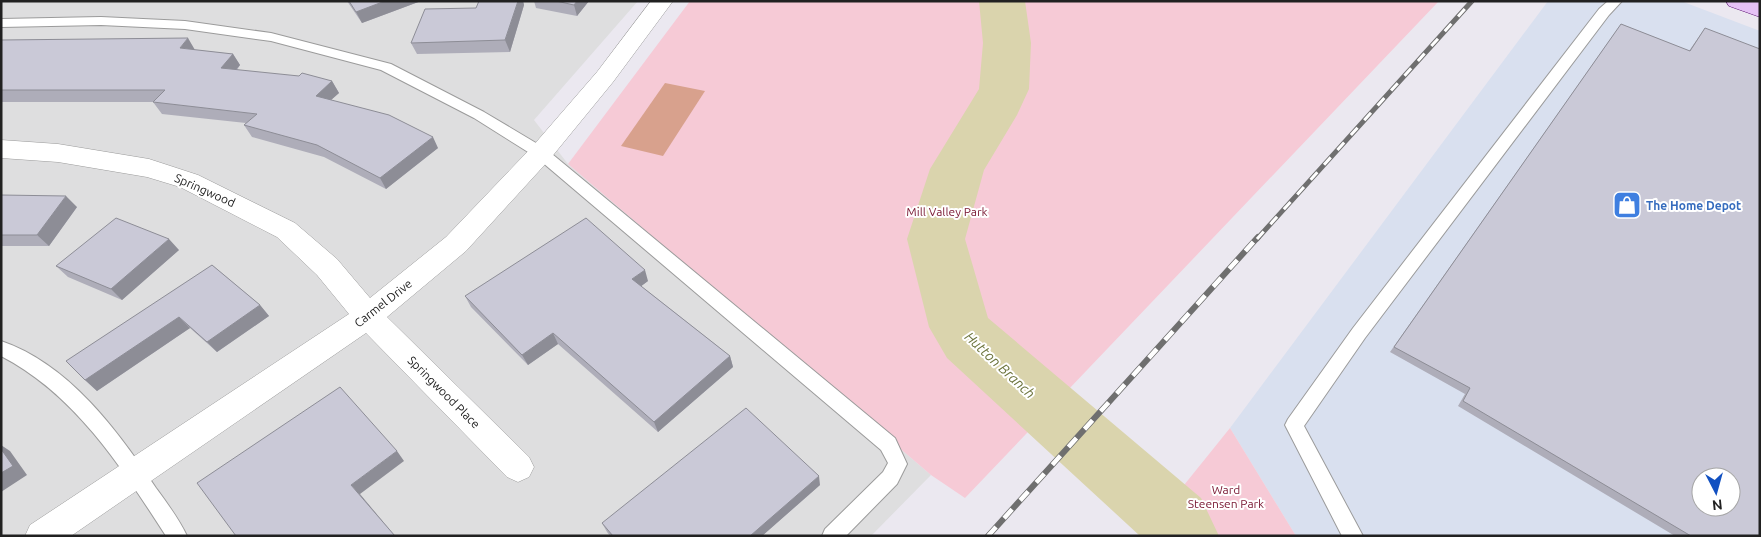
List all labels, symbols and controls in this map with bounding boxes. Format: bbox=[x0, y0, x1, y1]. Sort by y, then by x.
street label: Springwood bbox=[173, 171, 237, 209]
shop icon: The Home Depot bbox=[1612, 190, 1642, 220]
place label: The Home Depot bbox=[1646, 199, 1741, 212]
park label: Mill Valley Park bbox=[906, 205, 988, 218]
street label: Carmel Drive bbox=[352, 277, 414, 329]
water label: Hutton Branch bbox=[962, 328, 1038, 402]
street label: Springwood Place bbox=[405, 353, 483, 431]
north arrow bbox=[1691, 467, 1741, 517]
park label: Ward Steensen Park bbox=[1188, 483, 1264, 510]
text: N bbox=[1711, 496, 1723, 513]

